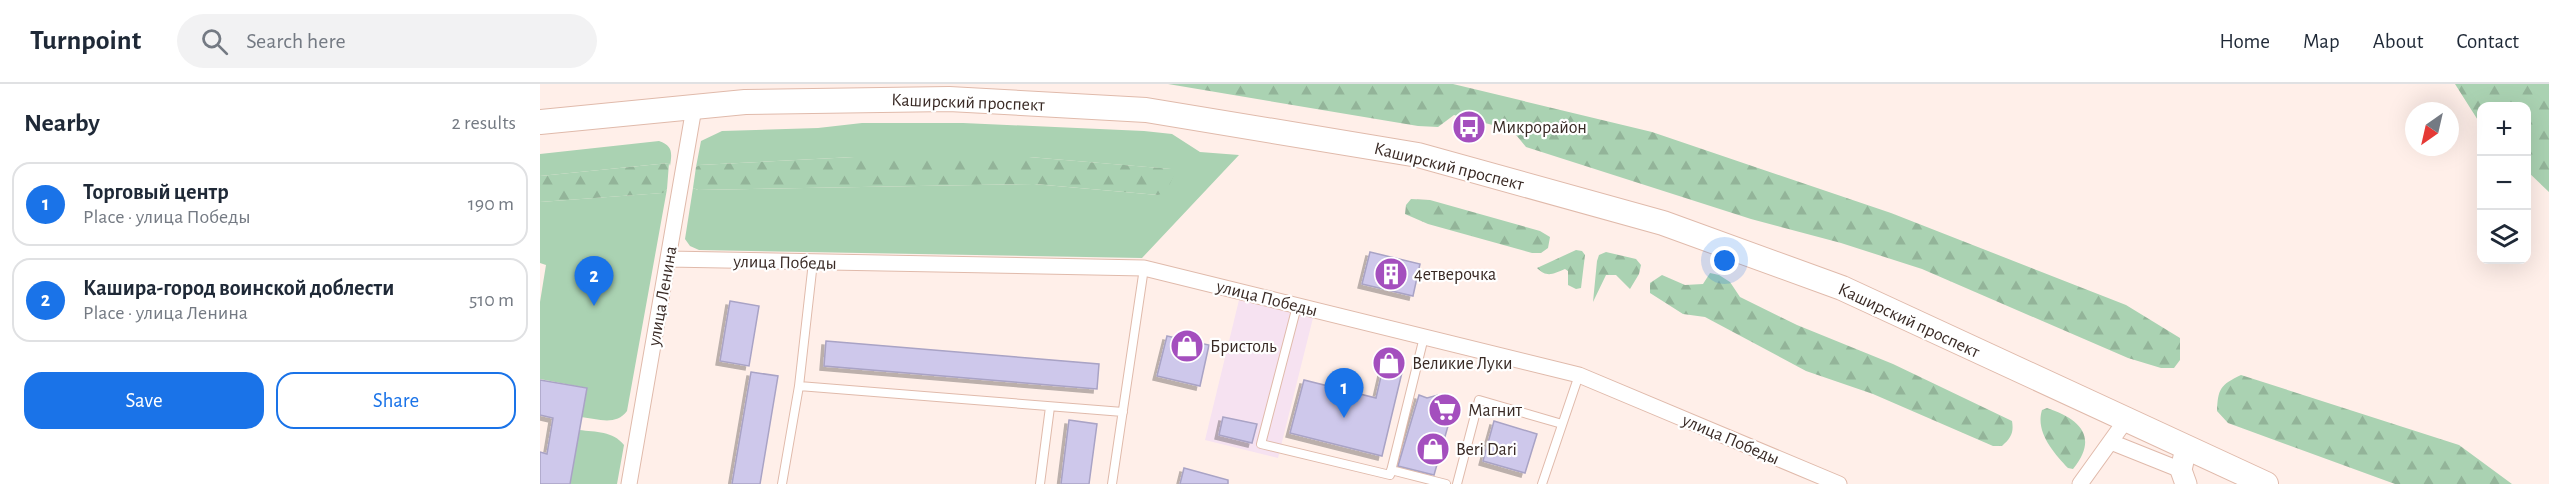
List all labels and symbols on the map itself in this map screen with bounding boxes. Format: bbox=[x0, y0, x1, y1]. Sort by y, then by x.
street label: Каширский проспект bbox=[891, 91, 1046, 115]
north arrow bbox=[2405, 102, 2459, 156]
bus stop icon: Микрорайон bbox=[1451, 109, 1487, 145]
place label: Микрорайон bbox=[1492, 119, 1587, 137]
street label: Каширский проспект bbox=[1372, 140, 1526, 194]
street label: улица Ленина bbox=[645, 245, 681, 349]
your location bbox=[1710, 246, 1739, 275]
street label: улица Победы bbox=[732, 252, 837, 273]
pin: 2 bbox=[574, 256, 614, 306]
building icon: 4етверочка bbox=[1373, 256, 1409, 292]
place label: 4етверочка bbox=[1414, 266, 1496, 284]
street label: улица Победы bbox=[1213, 277, 1319, 320]
street label: Каширский проспект bbox=[1835, 280, 1982, 362]
shop icon: Бристоль bbox=[1169, 328, 1205, 364]
place label: Бристоль bbox=[1210, 338, 1277, 356]
shop icon: Великие Луки bbox=[1371, 345, 1407, 381]
place label: Великие Луки bbox=[1412, 355, 1513, 373]
pin: 1 bbox=[1324, 368, 1364, 418]
supermarket icon: Магнит bbox=[1427, 392, 1463, 428]
place label: Магнит bbox=[1468, 402, 1523, 420]
street label: улица Победы bbox=[1679, 410, 1782, 468]
shop icon: Beri Dari bbox=[1415, 431, 1451, 467]
place label: Beri Dari bbox=[1456, 441, 1517, 459]

